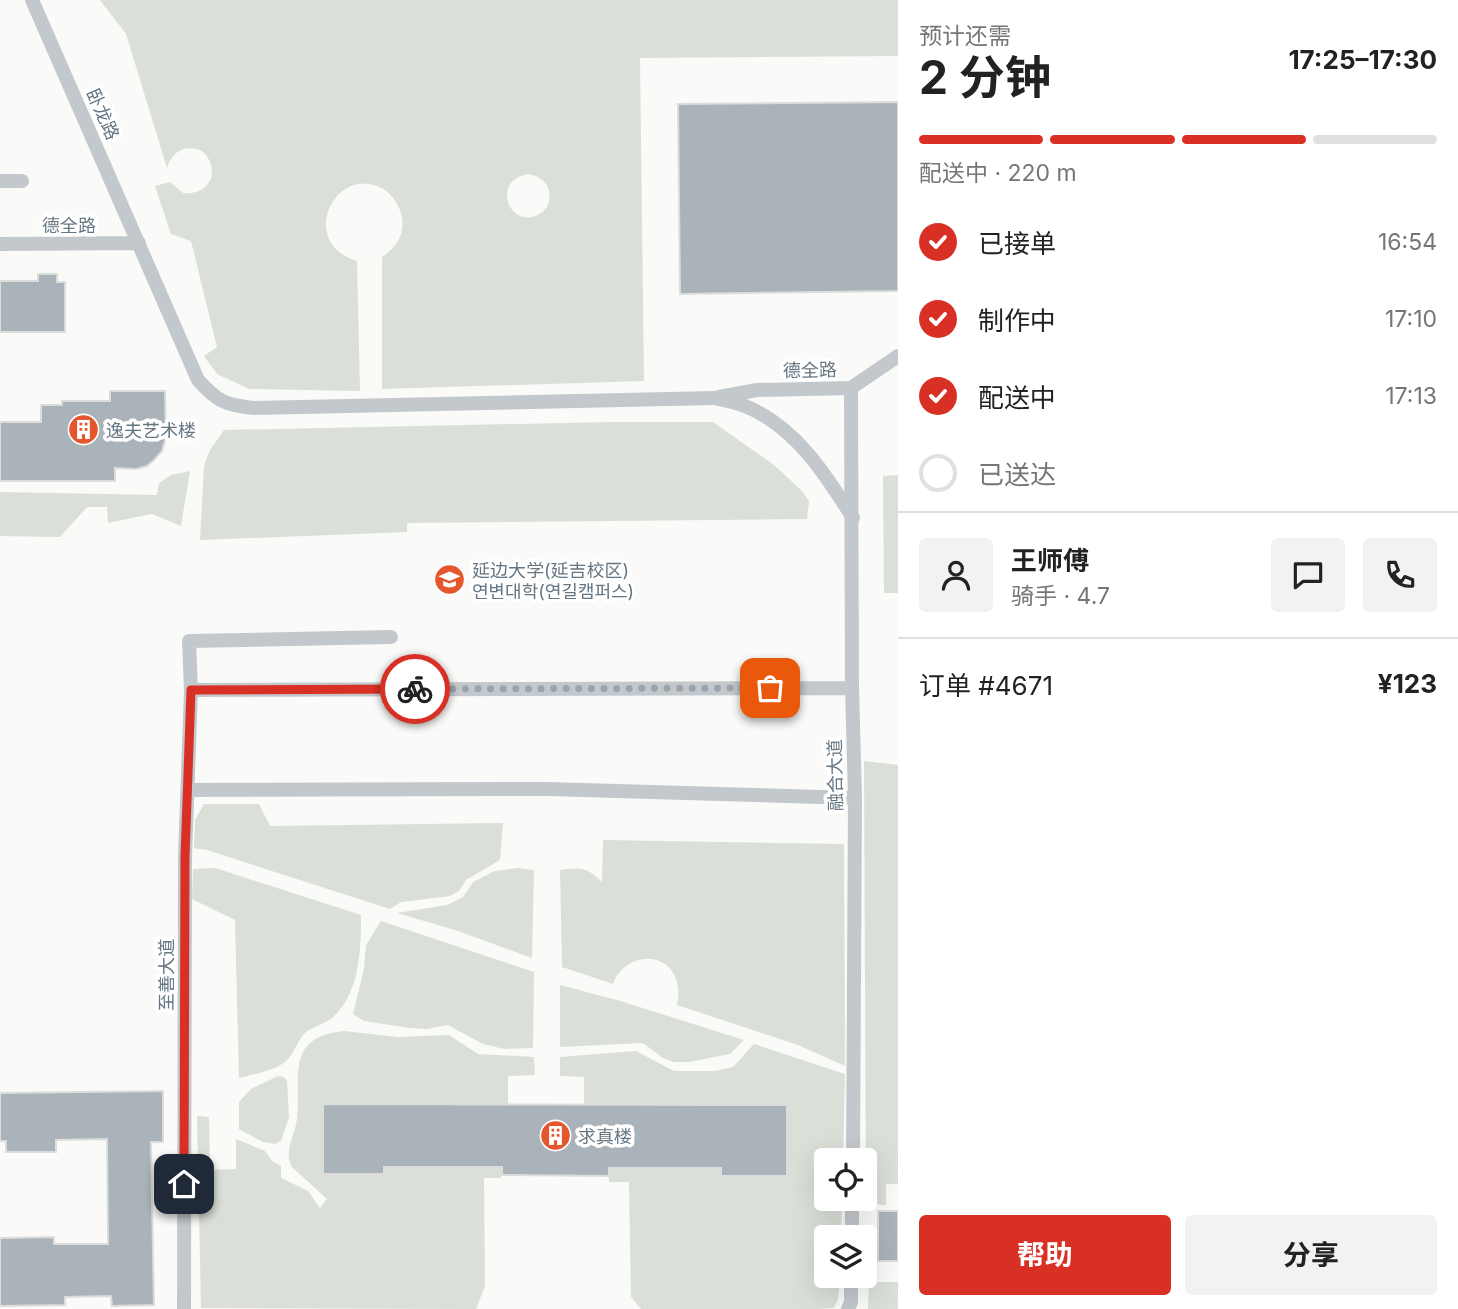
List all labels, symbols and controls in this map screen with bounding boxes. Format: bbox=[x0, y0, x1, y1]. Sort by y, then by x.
text: 预计还需 bbox=[919, 22, 1011, 50]
text: 17:25–17:30 bbox=[1288, 44, 1437, 75]
text: 2 分钟 bbox=[919, 49, 1051, 105]
street label: 卧龙路 bbox=[82, 85, 124, 143]
text: 配送中 · 220 m bbox=[919, 159, 1077, 187]
street label: 德全路 bbox=[42, 215, 96, 236]
icon: check bbox=[919, 223, 957, 261]
text: 已接单 bbox=[978, 228, 1056, 259]
text: 16:54 bbox=[1378, 228, 1437, 256]
icon: check bbox=[919, 300, 957, 338]
text: 制作中 bbox=[978, 305, 1056, 336]
text: 17:10 bbox=[1385, 305, 1437, 333]
street label: 德全路 bbox=[783, 359, 837, 381]
icon: check bbox=[919, 377, 957, 415]
text: 配送中 bbox=[978, 382, 1056, 413]
text: 17:13 bbox=[1385, 382, 1437, 410]
building icon: 逸夫艺术楼 bbox=[66, 413, 100, 447]
place label: 逸夫艺术楼 bbox=[106, 420, 196, 441]
text: 已送达 bbox=[978, 459, 1056, 490]
button: person bbox=[919, 538, 993, 612]
button: chat bbox=[1271, 538, 1345, 612]
button: phone bbox=[1363, 538, 1437, 612]
text: 王师傅 bbox=[1011, 545, 1089, 576]
place label: 延边大学(延吉校区) 연변대학(연길캠퍼스) bbox=[472, 560, 634, 602]
school or university icon: 延边大学(延吉校区) 연변대학(연길캠퍼스) bbox=[432, 563, 466, 597]
text: 骑手 · 4.7 bbox=[1011, 582, 1110, 610]
courier bbox=[380, 654, 450, 724]
pin bbox=[740, 658, 800, 718]
text: ¥123 bbox=[1378, 668, 1437, 699]
icon: bag bbox=[751, 669, 789, 707]
icon: bike bbox=[396, 670, 434, 708]
text: 订单 #4671 bbox=[919, 670, 1053, 701]
street label: 融合大道 bbox=[824, 739, 846, 811]
street label: 至善大道 bbox=[156, 939, 177, 1011]
building icon: 求真楼 bbox=[538, 1119, 572, 1153]
place label: 求真楼 bbox=[578, 1126, 632, 1147]
map controls bbox=[814, 1148, 877, 1288]
button: locate bbox=[814, 1148, 877, 1211]
pin bbox=[154, 1154, 214, 1214]
icon: home bbox=[165, 1165, 203, 1203]
button: 帮助 bbox=[919, 1215, 1171, 1295]
button: 分享 bbox=[1185, 1215, 1437, 1295]
button: layers bbox=[814, 1225, 877, 1288]

